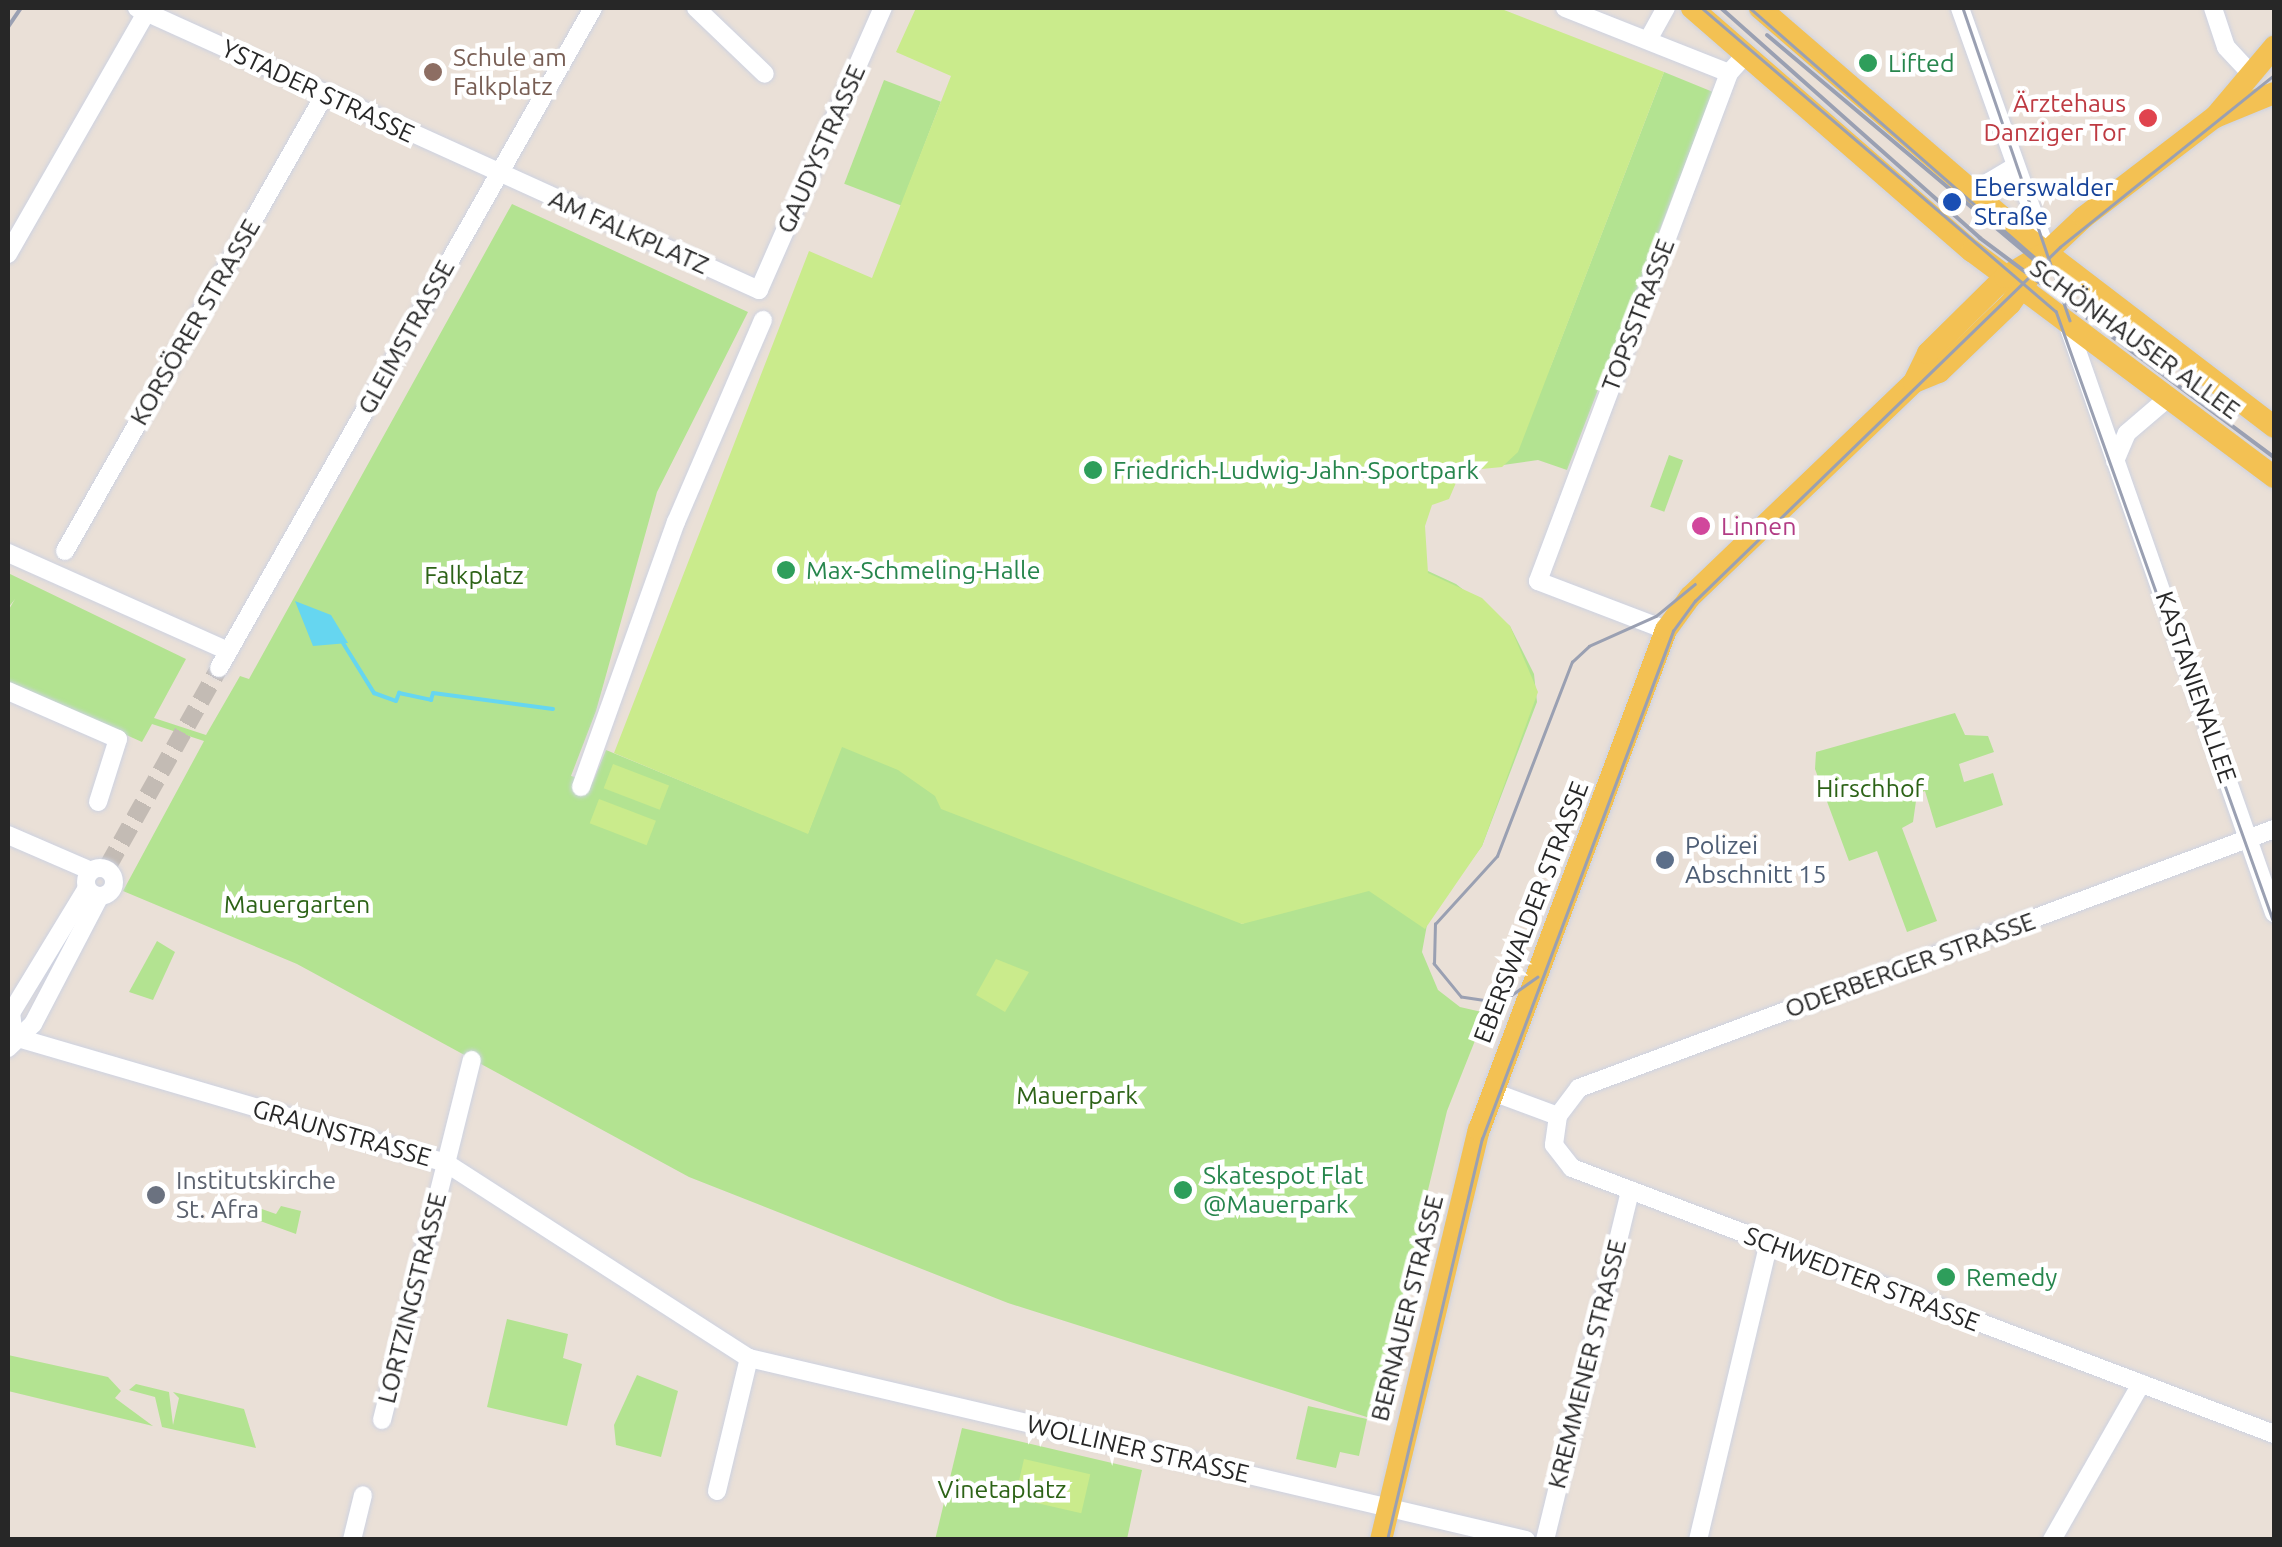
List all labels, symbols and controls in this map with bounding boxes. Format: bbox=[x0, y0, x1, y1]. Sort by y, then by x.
street label: YSTADER STRASSE bbox=[217, 33, 419, 149]
place label: Schule am Falkplatz bbox=[453, 43, 567, 102]
place label: Lifted bbox=[1888, 48, 1955, 78]
marker: Lifted bbox=[1857, 52, 1879, 74]
street label: GAUDYSTRASSE bbox=[770, 60, 872, 238]
marker: Schule am Falkplatz bbox=[422, 61, 444, 83]
place label: Ärztehaus Danziger Tor bbox=[1983, 89, 2126, 148]
marker: Ärztehaus Danziger Tor bbox=[2135, 105, 2161, 131]
place label: Eberswalder Straße bbox=[1974, 173, 2113, 232]
street label: AM FALKPLATZ bbox=[545, 183, 713, 281]
marker: Eberswalder Straße bbox=[1939, 189, 1965, 215]
street label: KORSÖRER STRASSE bbox=[124, 214, 266, 430]
street label: TOPSSTRASSE bbox=[1595, 234, 1681, 396]
street label: SCHÖNHAUSER ALLEE bbox=[2024, 253, 2246, 425]
street label: GLEIMSTRASSE bbox=[351, 255, 461, 419]
place label: Friedrich-Ludwig-Jahn-Sportpark bbox=[1113, 455, 1479, 485]
marker: Friedrich-Ludwig-Jahn-Sportpark bbox=[1082, 459, 1104, 481]
place label: Linnen bbox=[1721, 511, 1796, 541]
marker: Linnen bbox=[1690, 515, 1712, 537]
place label: Max-Schmeling-Halle bbox=[806, 555, 1040, 585]
marker: Max-Schmeling-Halle bbox=[775, 559, 797, 581]
park label: Falkplatz bbox=[424, 560, 524, 590]
street label: KASTANIENALLEE bbox=[2149, 587, 2243, 787]
park label: Hirschhof bbox=[1816, 773, 1924, 803]
street label: EBERSWALDER STRASSE bbox=[1467, 777, 1595, 1047]
place label: Polizei Abschnitt 15 bbox=[1685, 831, 1827, 890]
marker: Polizei Abschnitt 15 bbox=[1654, 849, 1676, 871]
park label: Mauergarten bbox=[224, 889, 370, 919]
street label: ODERBERGER STRASSE bbox=[1781, 906, 2039, 1024]
park label: Mauerpark bbox=[1016, 1080, 1138, 1110]
street label: GRAUNSTRASSE bbox=[249, 1093, 435, 1173]
place label: Skatespot Flat @Mauerpark bbox=[1203, 1161, 1363, 1220]
place label: Institutskirche St. Afra bbox=[176, 1166, 336, 1225]
marker: Skatespot Flat @Mauerpark bbox=[1172, 1179, 1194, 1201]
marker: Institutskirche St. Afra bbox=[145, 1184, 167, 1206]
street label: LORTZINGSTRASSE bbox=[371, 1190, 453, 1406]
street label: BERNAUER STRASSE bbox=[1364, 1192, 1450, 1424]
street label: SCHWEDTER STRASSE bbox=[1740, 1220, 1984, 1338]
street label: KREMMENER STRASSE bbox=[1542, 1236, 1632, 1492]
place label: Remedy bbox=[1966, 1262, 2057, 1292]
marker: Remedy bbox=[1935, 1266, 1957, 1288]
street label: WOLLINER STRASSE bbox=[1024, 1409, 1252, 1489]
park label: Vinetaplatz bbox=[938, 1474, 1066, 1504]

